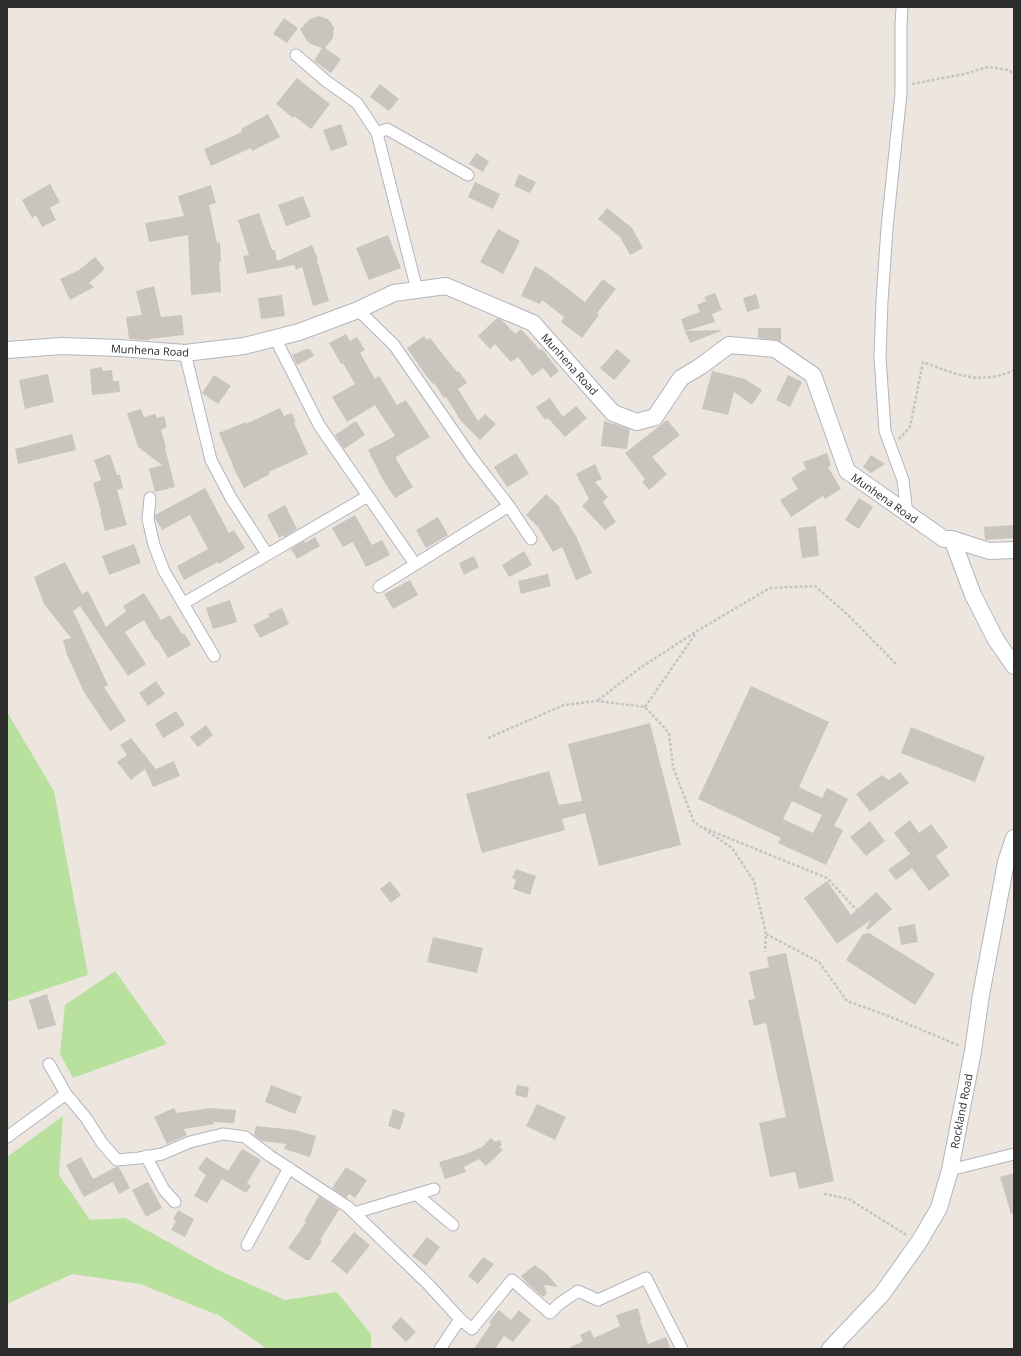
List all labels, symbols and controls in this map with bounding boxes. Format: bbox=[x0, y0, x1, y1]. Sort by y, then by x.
street label: Munhena Road bbox=[538, 330, 602, 398]
street label: Munhena Road bbox=[111, 340, 189, 360]
street label: Munhena Road bbox=[849, 469, 921, 527]
street label: Rockland Road bbox=[946, 1072, 976, 1150]

